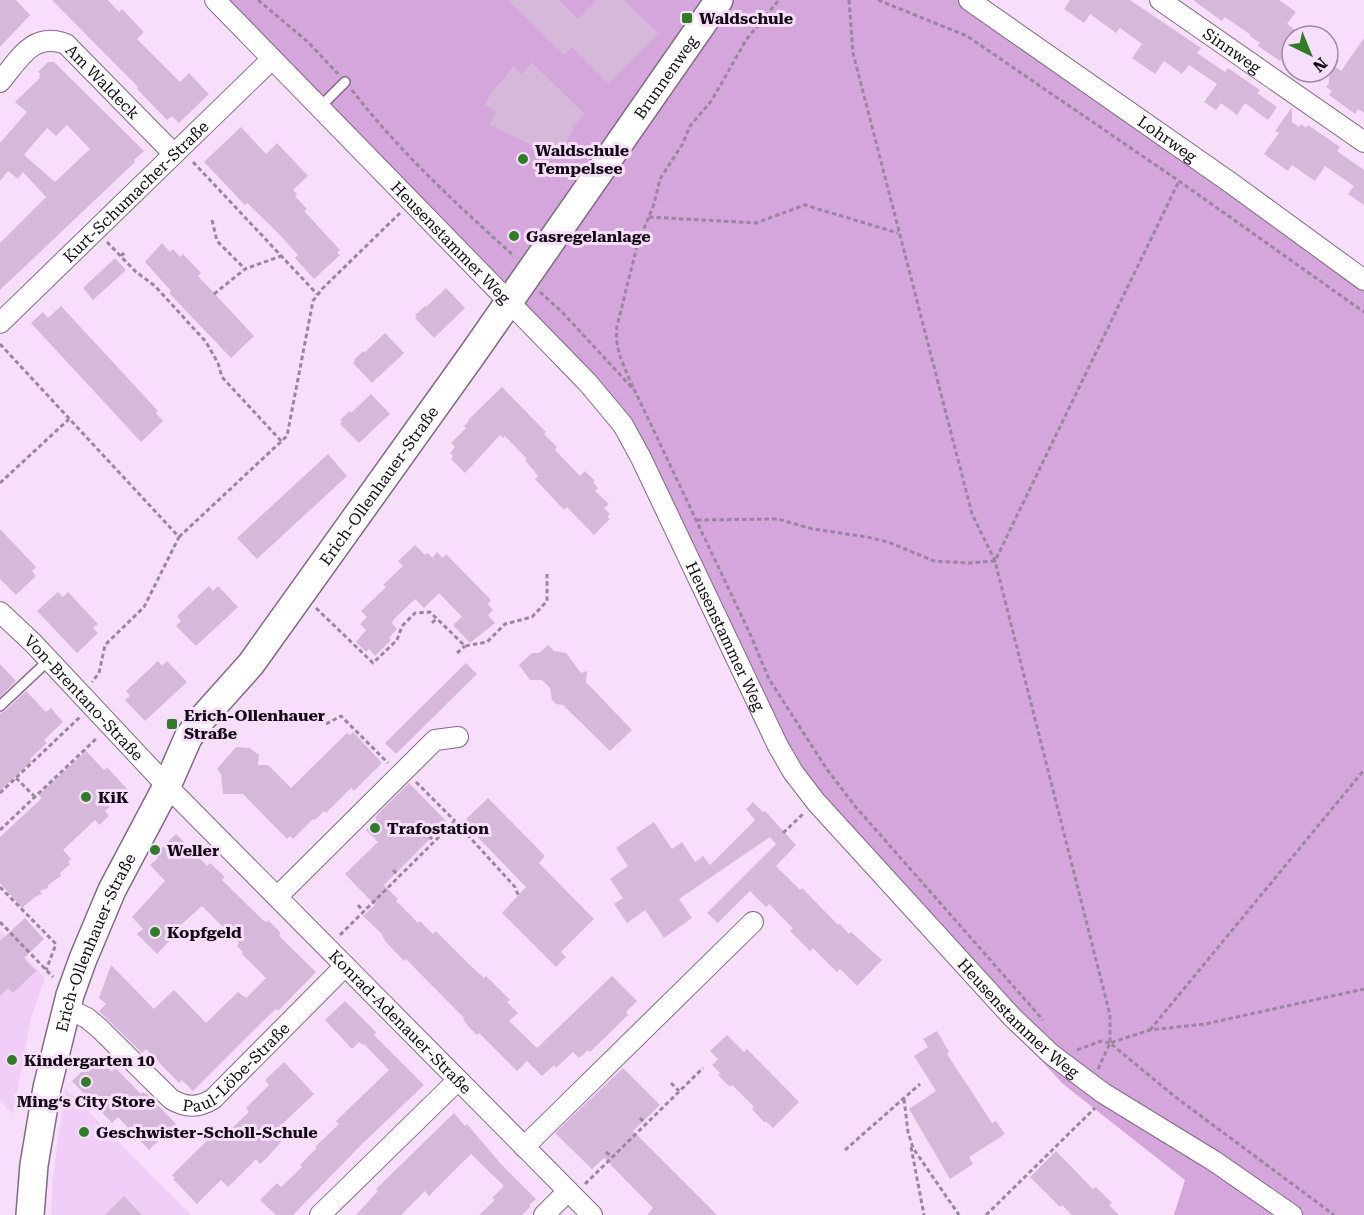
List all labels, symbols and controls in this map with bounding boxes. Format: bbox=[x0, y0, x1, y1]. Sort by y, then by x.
place label: Waldschule bbox=[699, 9, 793, 28]
marker: Waldschule bbox=[680, 11, 694, 25]
street label: Sinnweg bbox=[1199, 24, 1265, 78]
north arrow bbox=[1280, 24, 1340, 84]
street label: Brunnenweg bbox=[630, 31, 702, 123]
street label: Am Waldeck bbox=[62, 40, 143, 123]
text: N bbox=[1309, 53, 1331, 76]
street label: Lohrweg bbox=[1134, 112, 1201, 167]
street label: Kurt-Schumacher-Straße bbox=[59, 117, 213, 266]
place label: Waldschule Tempelsee bbox=[535, 141, 629, 178]
marker: Waldschule Tempelsee bbox=[516, 152, 530, 166]
street label: Heusenstammer Weg bbox=[387, 178, 515, 308]
place label: Gasregelanlage bbox=[526, 227, 651, 246]
marker: Gasregelanlage bbox=[507, 229, 521, 243]
street label: Erich-Ollenhauer-Straße bbox=[316, 402, 443, 569]
street label: Heusenstammer Weg bbox=[682, 559, 769, 715]
street label: Von-Brentano-Straße bbox=[20, 631, 147, 765]
place label: Erich-Ollenhauer Straße bbox=[184, 706, 325, 743]
marker: Erich-Ollenhauer Straße bbox=[165, 717, 179, 731]
place label: KiK bbox=[98, 788, 129, 807]
marker: KiK bbox=[79, 790, 93, 804]
place label: Trafostation bbox=[387, 819, 489, 838]
marker: Trafostation bbox=[368, 821, 382, 835]
place label: Weller bbox=[167, 841, 219, 860]
marker: Weller bbox=[148, 843, 162, 857]
street label: Erich-Ollenhauer-Straße bbox=[52, 850, 140, 1034]
place label: Kopfgeld bbox=[167, 923, 242, 942]
marker: Kopfgeld bbox=[148, 925, 162, 939]
street label: Konrad-Adenauer-Straße bbox=[325, 946, 476, 1098]
street label: Heusenstammer Weg bbox=[953, 955, 1084, 1082]
street label: Paul-Löbe-Straße bbox=[181, 1018, 294, 1116]
place label: Kindergarten 10 bbox=[24, 1051, 155, 1070]
marker: Kindergarten 10 bbox=[5, 1053, 19, 1067]
marker: Ming‘s City Store bbox=[79, 1075, 93, 1089]
place label: Ming‘s City Store bbox=[17, 1092, 155, 1111]
place label: Geschwister-Scholl-Schule bbox=[96, 1123, 318, 1142]
marker: Geschwister-Scholl-Schule bbox=[77, 1125, 91, 1139]

